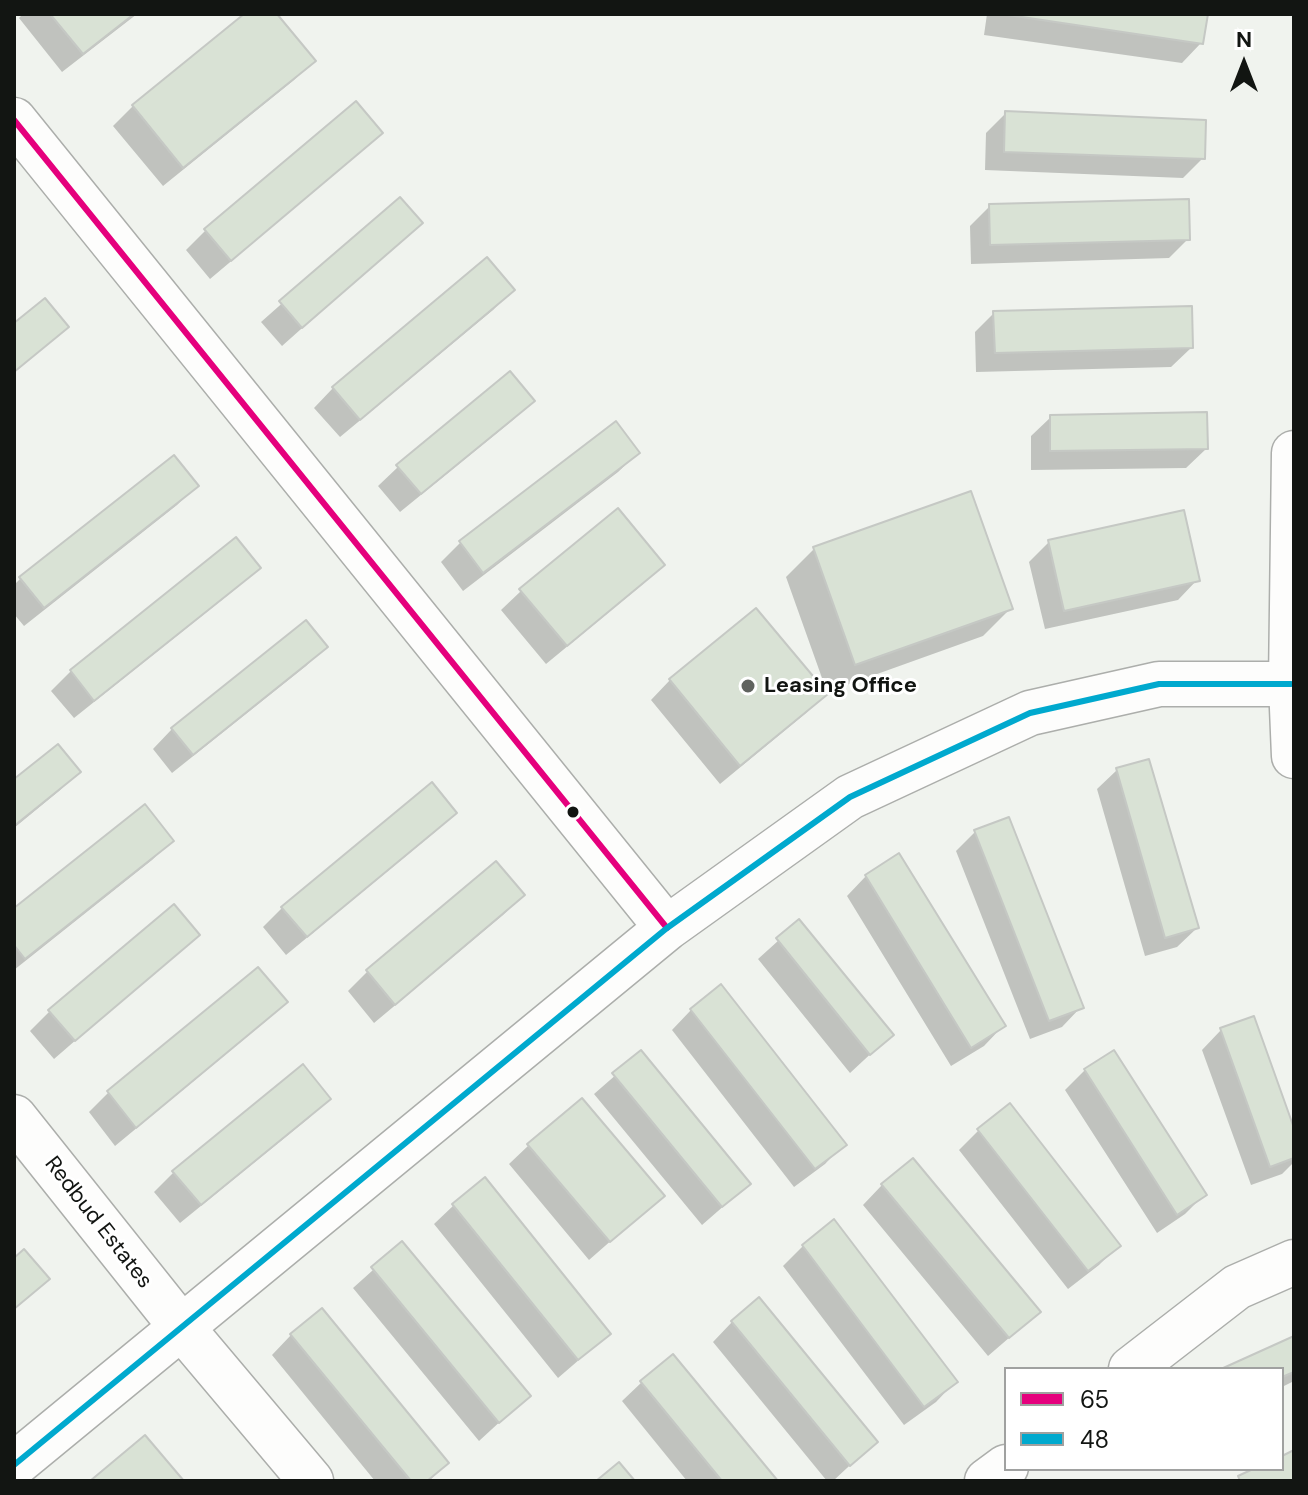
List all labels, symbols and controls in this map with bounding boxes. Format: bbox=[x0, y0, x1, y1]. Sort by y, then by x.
north arrow bbox=[1204, 24, 1284, 104]
text: N bbox=[1236, 25, 1252, 54]
place label: Leasing Office bbox=[764, 673, 917, 699]
marker: Leasing Office bbox=[739, 677, 757, 695]
unlabelled marker bbox=[565, 804, 581, 820]
street label: Redbud Estates bbox=[38, 1152, 158, 1294]
legend bbox=[1004, 1367, 1284, 1471]
text: 65 bbox=[1080, 1384, 1109, 1415]
text: 48 bbox=[1080, 1424, 1109, 1455]

